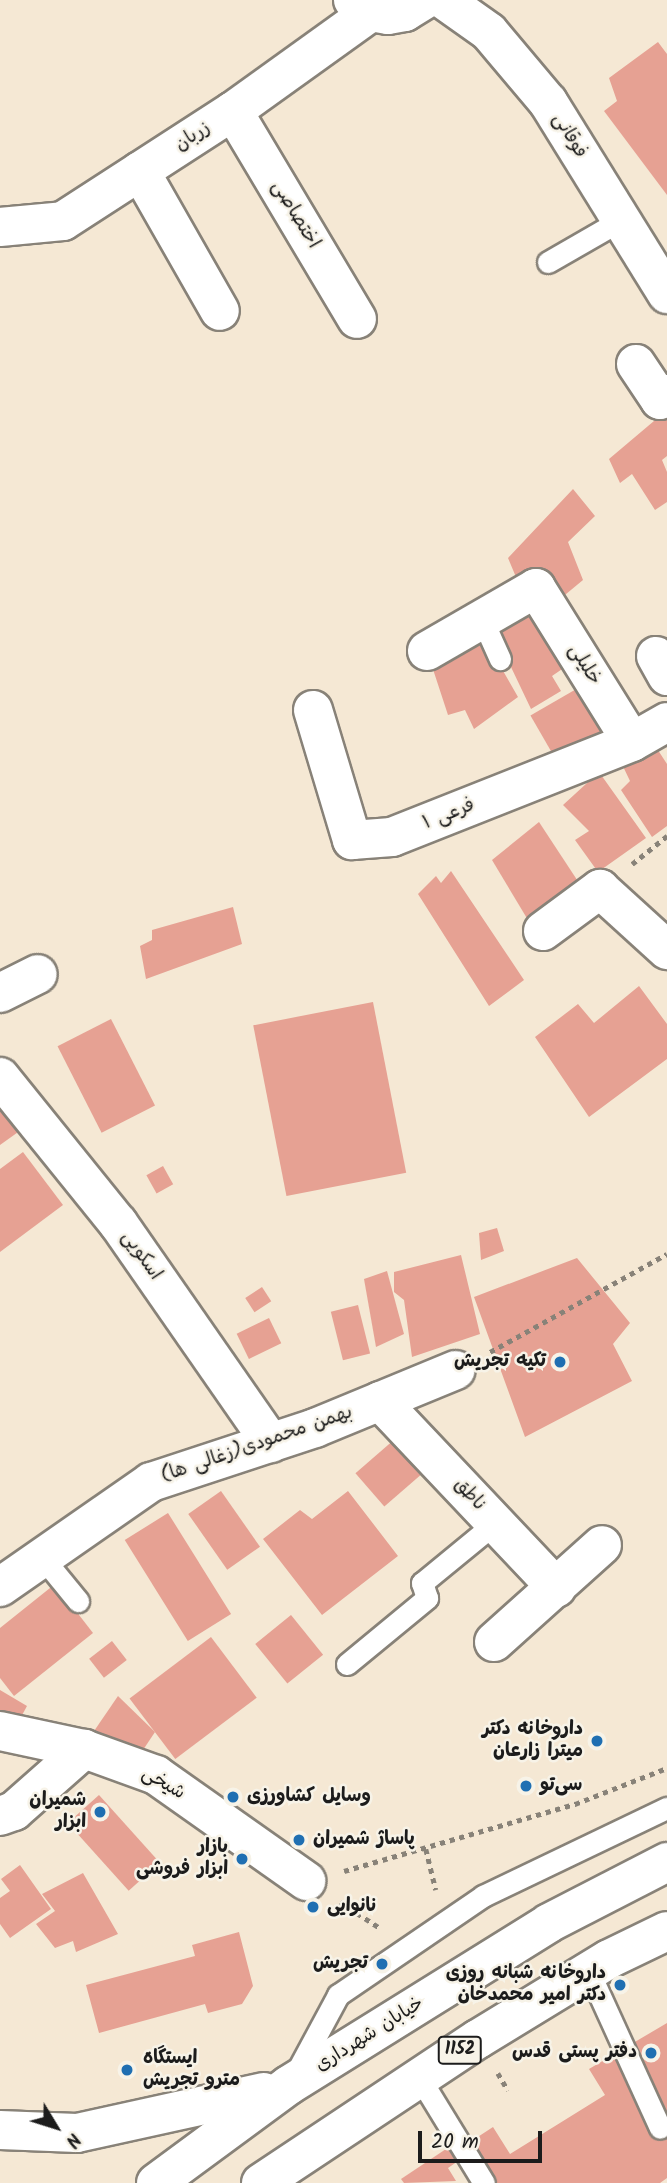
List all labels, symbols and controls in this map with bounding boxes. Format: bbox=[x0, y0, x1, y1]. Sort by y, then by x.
street label: فوقانی bbox=[547, 109, 591, 163]
street label: زربان bbox=[171, 117, 215, 157]
street label: اختصاصی bbox=[266, 177, 324, 253]
street label: خلیلی bbox=[563, 640, 605, 690]
street label: فرعی ۱ bbox=[420, 794, 478, 836]
street label: اسکویی bbox=[116, 1227, 166, 1285]
place label: تکیه تجریش bbox=[454, 1351, 546, 1373]
marker: تکیه تجریش bbox=[552, 1354, 568, 1370]
street label: بهمن محمودی(زغالی ها) bbox=[158, 1401, 356, 1489]
street label: ناطق bbox=[448, 1474, 490, 1516]
place label: داروخانه دکتر میترا زارعان bbox=[482, 1719, 583, 1763]
marker: داروخانه دکتر میترا زارعان bbox=[589, 1733, 605, 1749]
street label: شیخی bbox=[137, 1763, 189, 1805]
place label: سی‌تو bbox=[540, 1775, 582, 1797]
marker: سی‌تو bbox=[518, 1778, 534, 1794]
place label: وسایل کشاورزی bbox=[247, 1786, 371, 1808]
marker: وسایل کشاورزی bbox=[225, 1789, 241, 1805]
place label: شمیران ابزار bbox=[29, 1790, 86, 1834]
marker: شمیران ابزار bbox=[92, 1804, 108, 1820]
place label: پاساژ شمیران bbox=[313, 1829, 415, 1851]
marker: پاساژ شمیران bbox=[291, 1832, 307, 1848]
place label: بازار ابزار فروشی bbox=[136, 1837, 228, 1881]
marker: بازار ابزار فروشی bbox=[234, 1851, 250, 1867]
place label: نانوایی bbox=[327, 1896, 378, 1918]
marker: نانوایی bbox=[305, 1899, 321, 1915]
place label: تجریش bbox=[313, 1953, 368, 1975]
marker: تجریش bbox=[374, 1956, 390, 1972]
place label: داروخانه شبانه روزی دکتر امیر محمدخان bbox=[446, 1963, 606, 2007]
marker: داروخانه شبانه روزی دکتر امیر محمدخان bbox=[612, 1977, 628, 1993]
street label: خیابان شهرداری bbox=[312, 1993, 428, 2077]
road number: 1152 bbox=[437, 2036, 483, 2064]
place label: دفتر پستی قدس bbox=[512, 2042, 637, 2064]
marker: دفتر پستی قدس bbox=[643, 2045, 659, 2061]
place label: ایستگاه مترو تجریش bbox=[143, 2048, 240, 2092]
marker: ایستگاه مترو تجریش bbox=[117, 2060, 137, 2080]
north arrow bbox=[21, 2092, 91, 2162]
scale bar bbox=[422, 2116, 546, 2160]
text: N bbox=[57, 2126, 88, 2154]
text: 20 m bbox=[431, 2126, 479, 2159]

